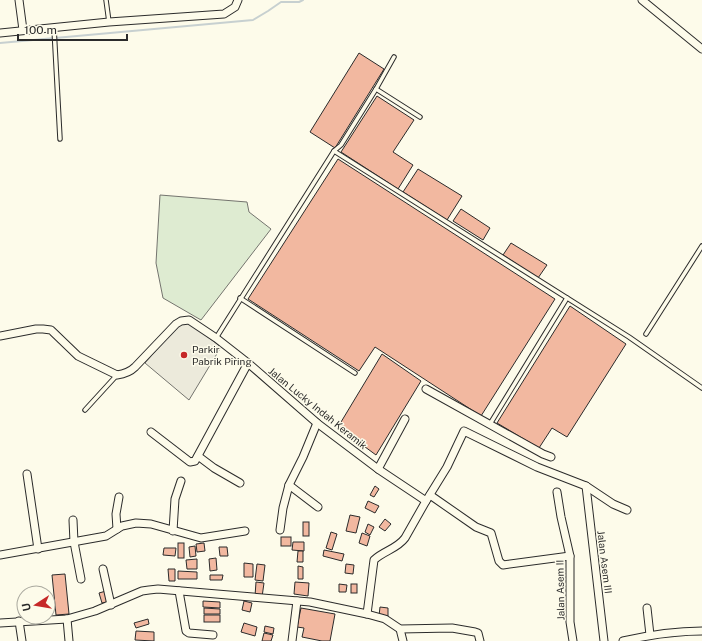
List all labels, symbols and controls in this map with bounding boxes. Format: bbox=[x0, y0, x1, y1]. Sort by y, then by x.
scale bar bbox=[18, 16, 127, 42]
text: 100 m bbox=[24, 23, 57, 37]
place label: Parkir Pabrik Piring bbox=[192, 343, 252, 367]
marker: Parkir Pabrik Piring bbox=[179, 350, 189, 360]
street label: Jalan Lucky Indah Keramik bbox=[266, 365, 370, 452]
street label: Jalan Asem III bbox=[595, 530, 615, 594]
street label: Jalan Asem II bbox=[553, 560, 567, 620]
north arrow bbox=[16, 585, 56, 625]
text: U bbox=[20, 602, 33, 612]

